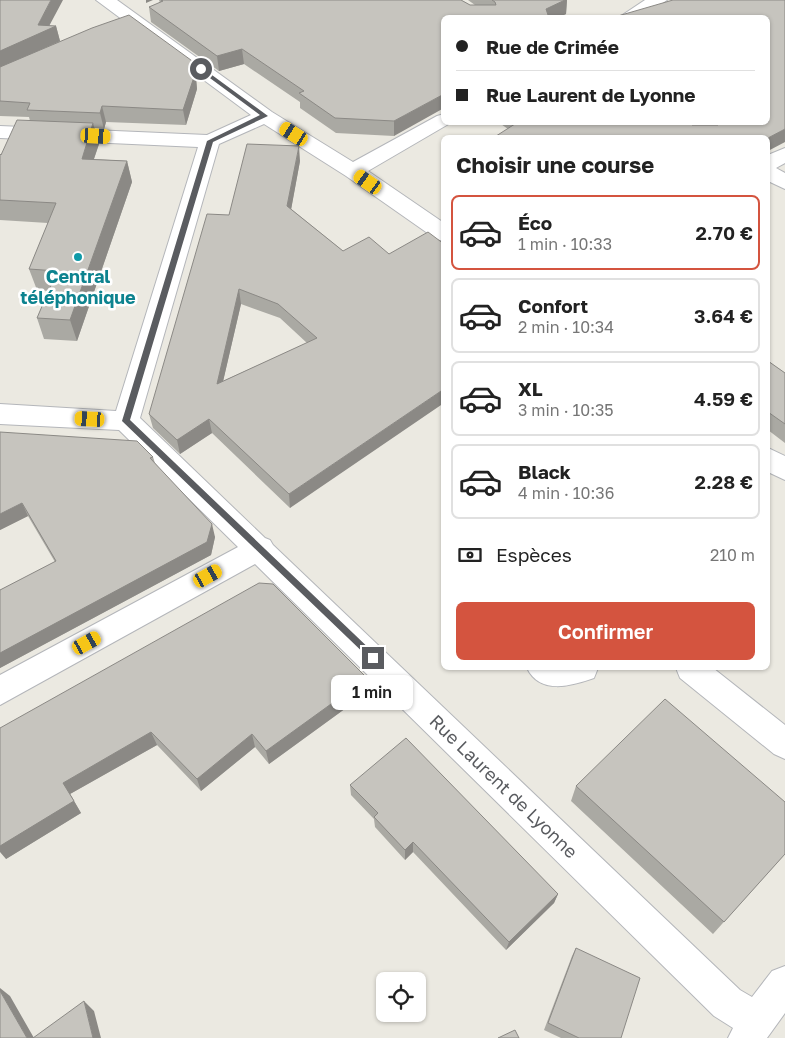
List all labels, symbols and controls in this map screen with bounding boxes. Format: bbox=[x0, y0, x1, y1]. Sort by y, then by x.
text: Rue de Crimée bbox=[486, 35, 619, 58]
route start bbox=[190, 58, 212, 80]
text: Rue Laurent de Lyonne bbox=[486, 83, 695, 106]
car bbox=[277, 120, 310, 148]
car bbox=[80, 128, 111, 144]
text: Choisir une course bbox=[456, 151, 654, 178]
car bbox=[351, 167, 384, 197]
icon: car bbox=[458, 210, 503, 255]
text: Éco bbox=[518, 211, 552, 234]
text: 2.70 € bbox=[695, 221, 753, 244]
text: 1 min · 10:33 bbox=[518, 234, 612, 254]
marker: Central téléphonique bbox=[72, 251, 84, 263]
place label: Central téléphonique bbox=[20, 265, 136, 308]
icon: car bbox=[458, 293, 503, 338]
text: Confort bbox=[518, 294, 588, 317]
text: 3.64 € bbox=[694, 304, 753, 327]
text: 2 min · 10:34 bbox=[518, 317, 614, 337]
icon: car bbox=[458, 376, 503, 421]
text: XL bbox=[518, 377, 543, 400]
text: 4.59 € bbox=[694, 387, 753, 410]
text: 3 min · 10:35 bbox=[518, 400, 614, 420]
car bbox=[74, 411, 105, 427]
icon: car bbox=[458, 459, 503, 504]
text: Black bbox=[518, 460, 571, 483]
text: 2.28 € bbox=[695, 470, 753, 493]
text: 4 min · 10:36 bbox=[518, 483, 614, 503]
icon: cash bbox=[456, 541, 484, 569]
text: Espèces bbox=[496, 543, 572, 566]
text: 210 m bbox=[710, 545, 755, 565]
car bbox=[191, 562, 224, 590]
button: Confirmer bbox=[456, 602, 755, 660]
car bbox=[70, 629, 103, 657]
route end bbox=[362, 647, 384, 669]
callout: 1 min bbox=[332, 676, 414, 710]
text: 1 min bbox=[352, 682, 392, 702]
street label: Rue Laurent de Lyonne bbox=[425, 710, 583, 862]
map controls bbox=[376, 972, 426, 1022]
button: locate bbox=[376, 972, 426, 1022]

